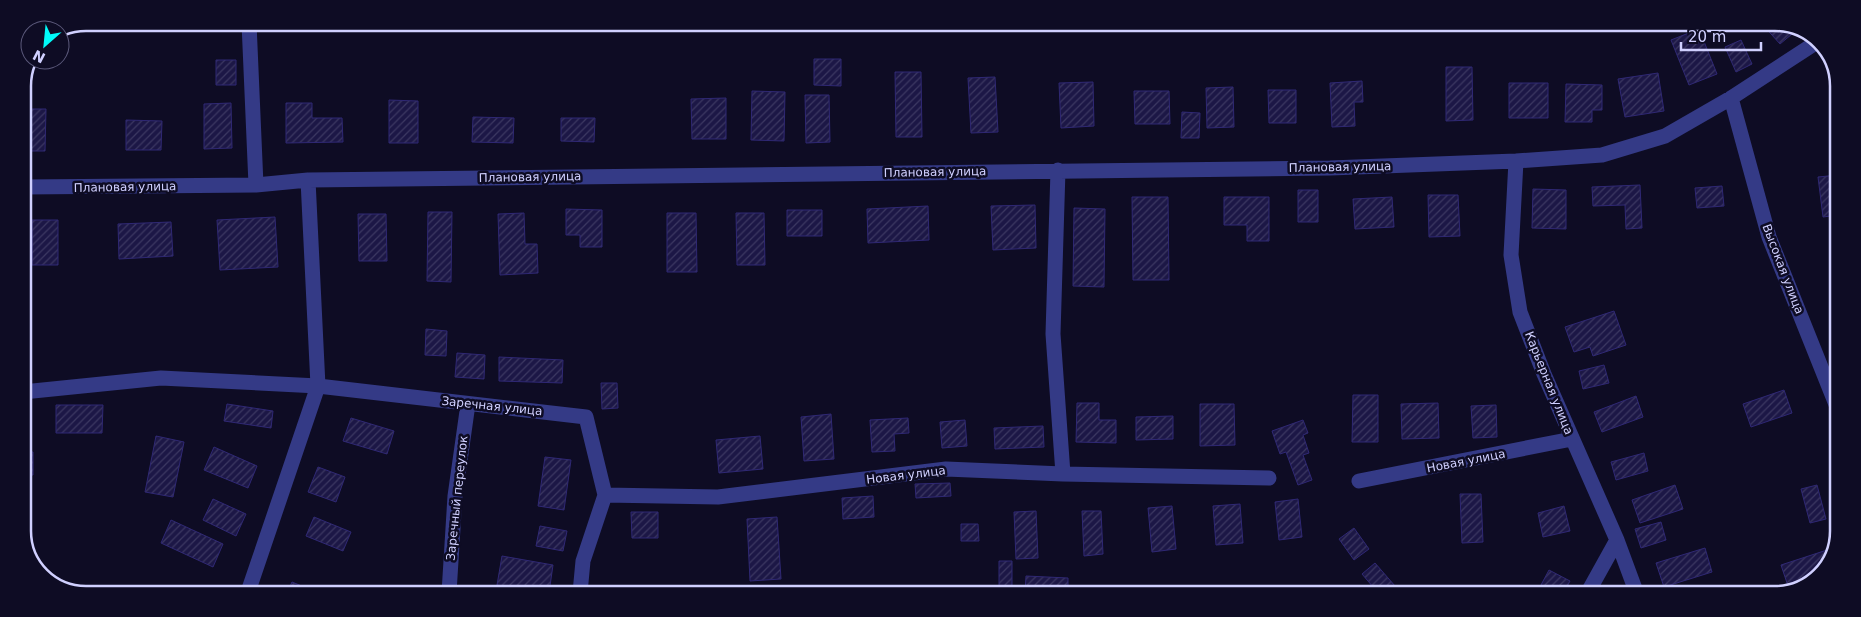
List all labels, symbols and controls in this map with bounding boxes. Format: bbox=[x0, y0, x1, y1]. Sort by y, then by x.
north arrow bbox=[20, 20, 70, 70]
scale bar bbox=[1681, 20, 1761, 52]
text: 20 m bbox=[1688, 28, 1726, 46]
text: N bbox=[30, 47, 48, 66]
street label: Плановая улица bbox=[1288, 159, 1392, 175]
street label: Плановая улица bbox=[883, 164, 987, 180]
street label: Плановая улица bbox=[478, 169, 582, 185]
street label: Плановая улица bbox=[73, 179, 177, 195]
street label: Высокая улица bbox=[1759, 222, 1807, 316]
street label: Карьерная улица bbox=[1522, 329, 1576, 437]
street label: Заречная улица bbox=[441, 394, 543, 418]
street label: Заречный переулок bbox=[443, 435, 471, 561]
street label: Новая улица bbox=[1425, 447, 1507, 475]
street label: Новая улица bbox=[865, 463, 947, 487]

